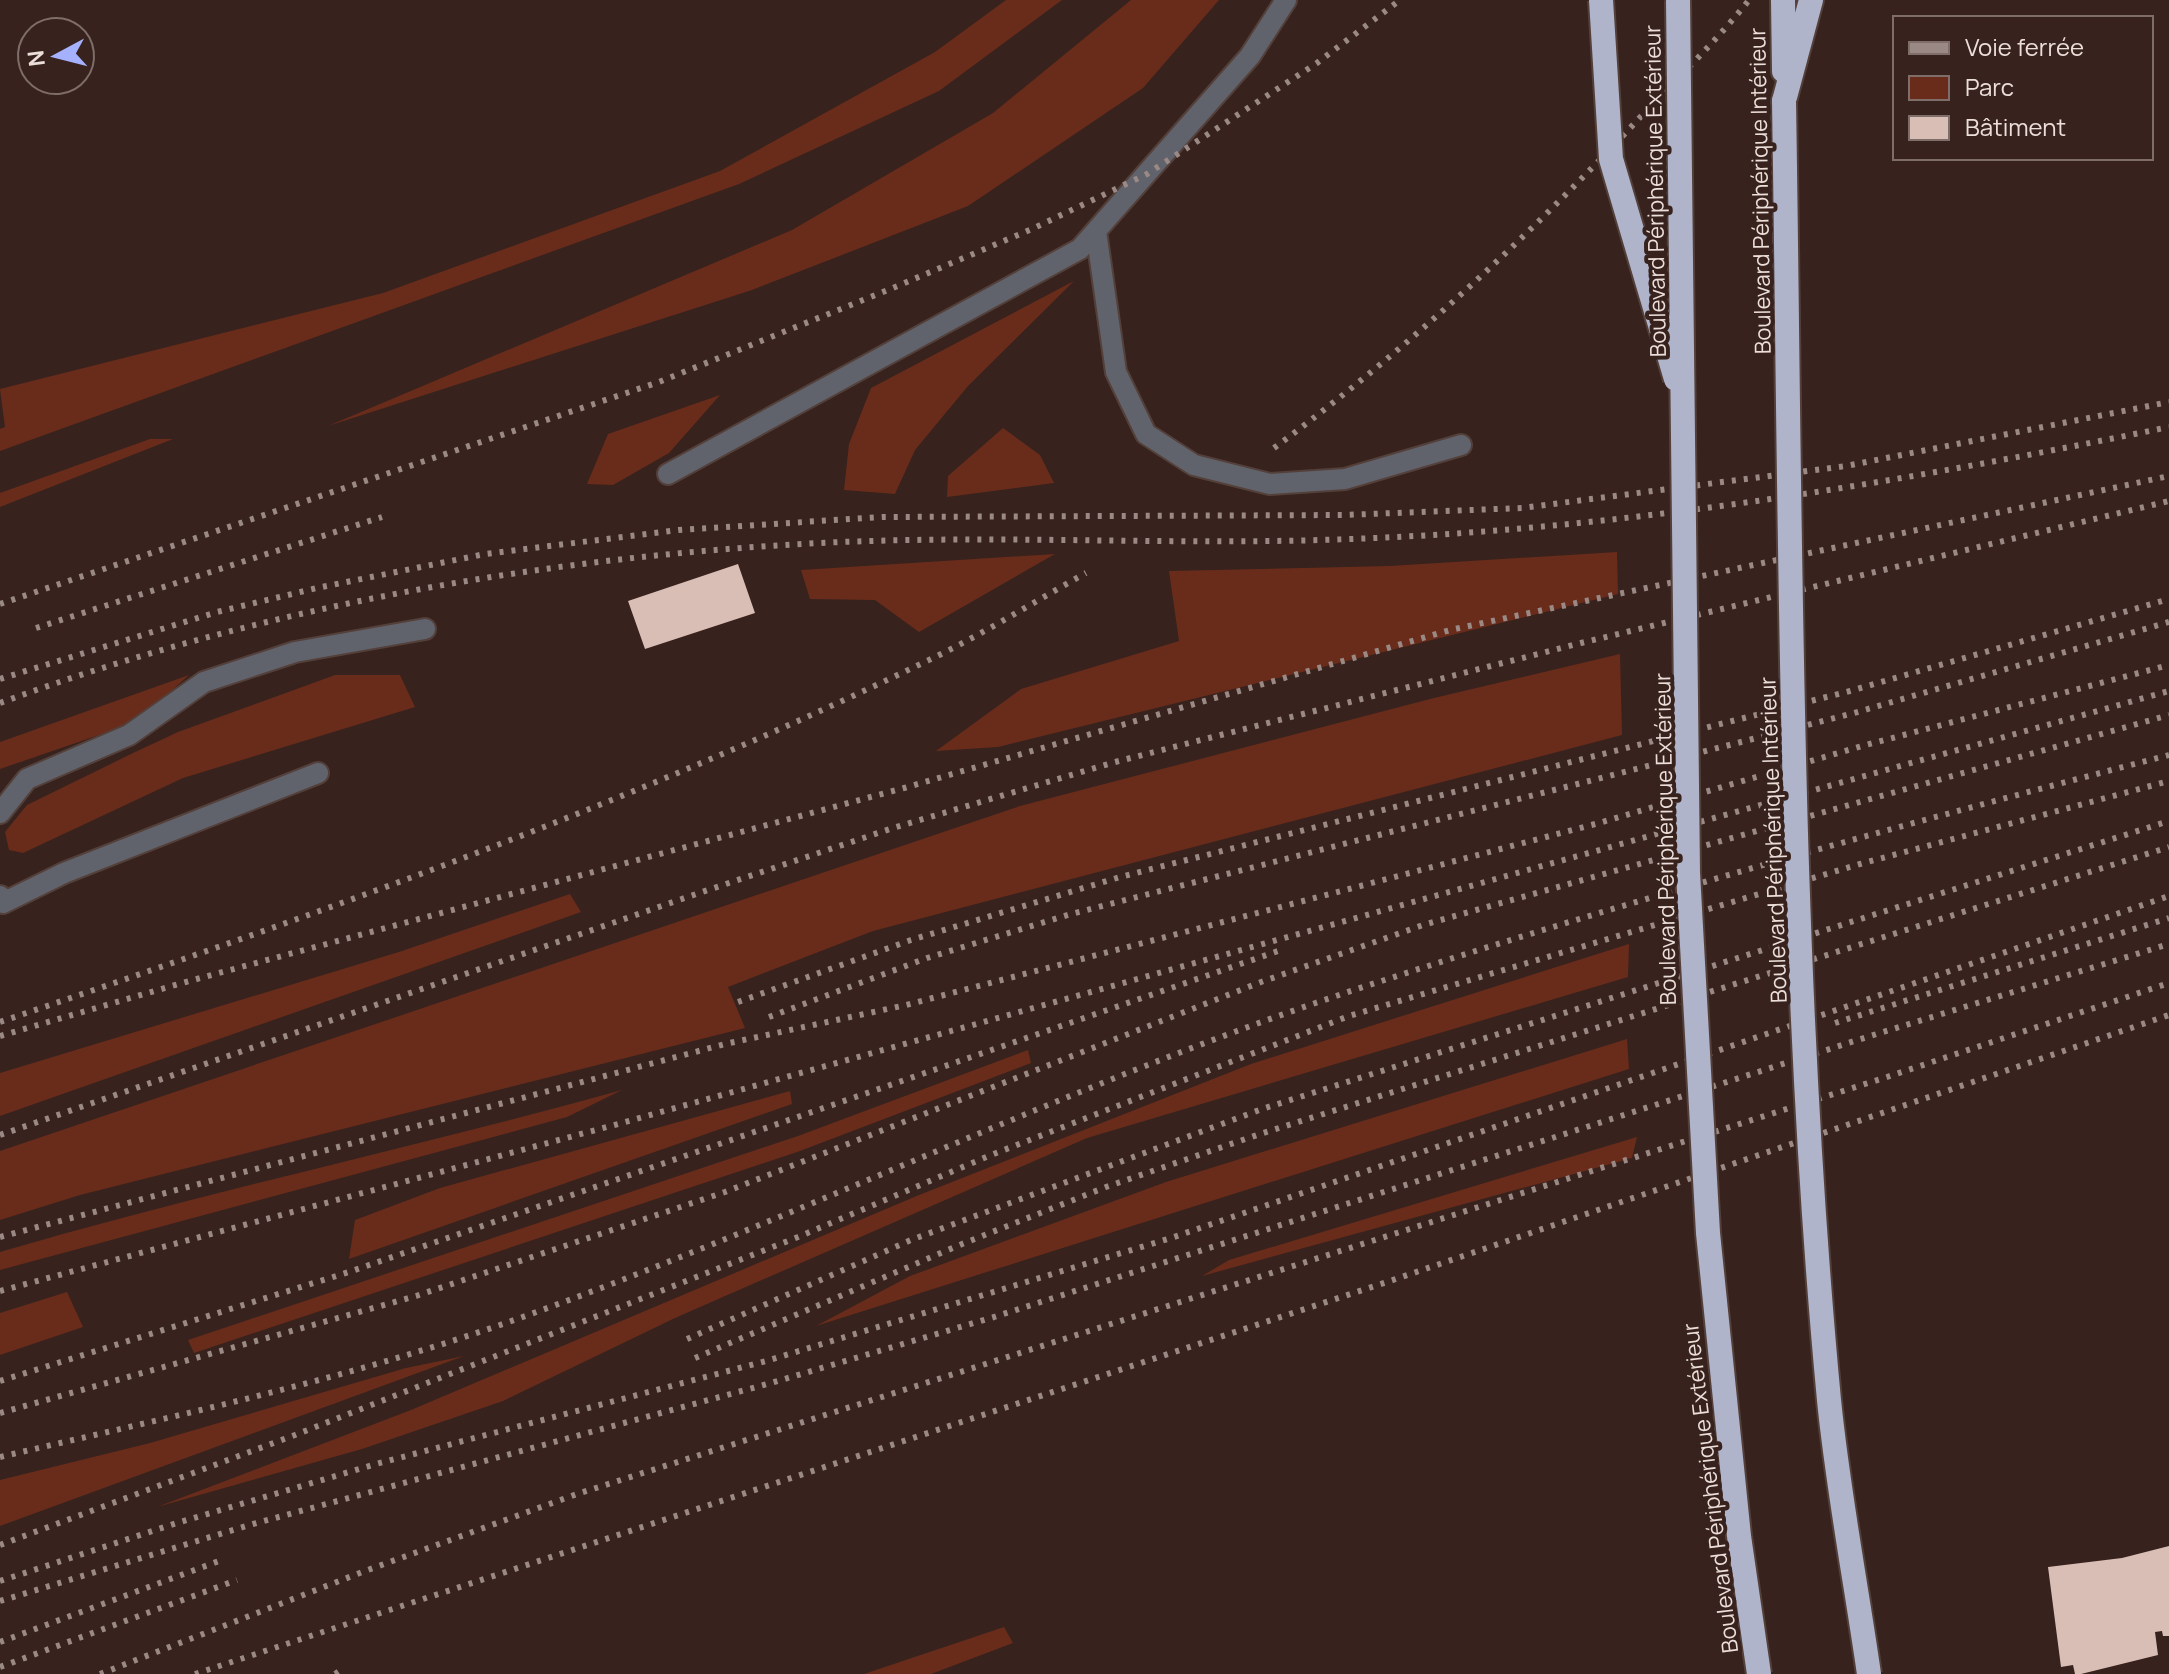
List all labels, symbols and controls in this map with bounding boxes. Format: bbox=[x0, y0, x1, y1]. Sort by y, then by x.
north arrow bbox=[16, 16, 96, 96]
legend bbox=[1893, 16, 2153, 160]
street label: Boulevard Périphérique Extérieur bbox=[1637, 25, 1673, 357]
street label: Boulevard Périphérique Intérieur bbox=[1742, 27, 1778, 354]
text: Voie ferrée bbox=[1965, 30, 2084, 63]
text: N bbox=[20, 49, 52, 68]
text: Parc bbox=[1965, 70, 2014, 103]
text: Bâtiment bbox=[1965, 110, 2066, 143]
street label: Boulevard Périphérique Extérieur bbox=[1647, 673, 1683, 1005]
street label: Boulevard Périphérique Intérieur bbox=[1752, 676, 1794, 1004]
street label: Boulevard Périphérique Extérieur bbox=[1675, 1321, 1745, 1655]

